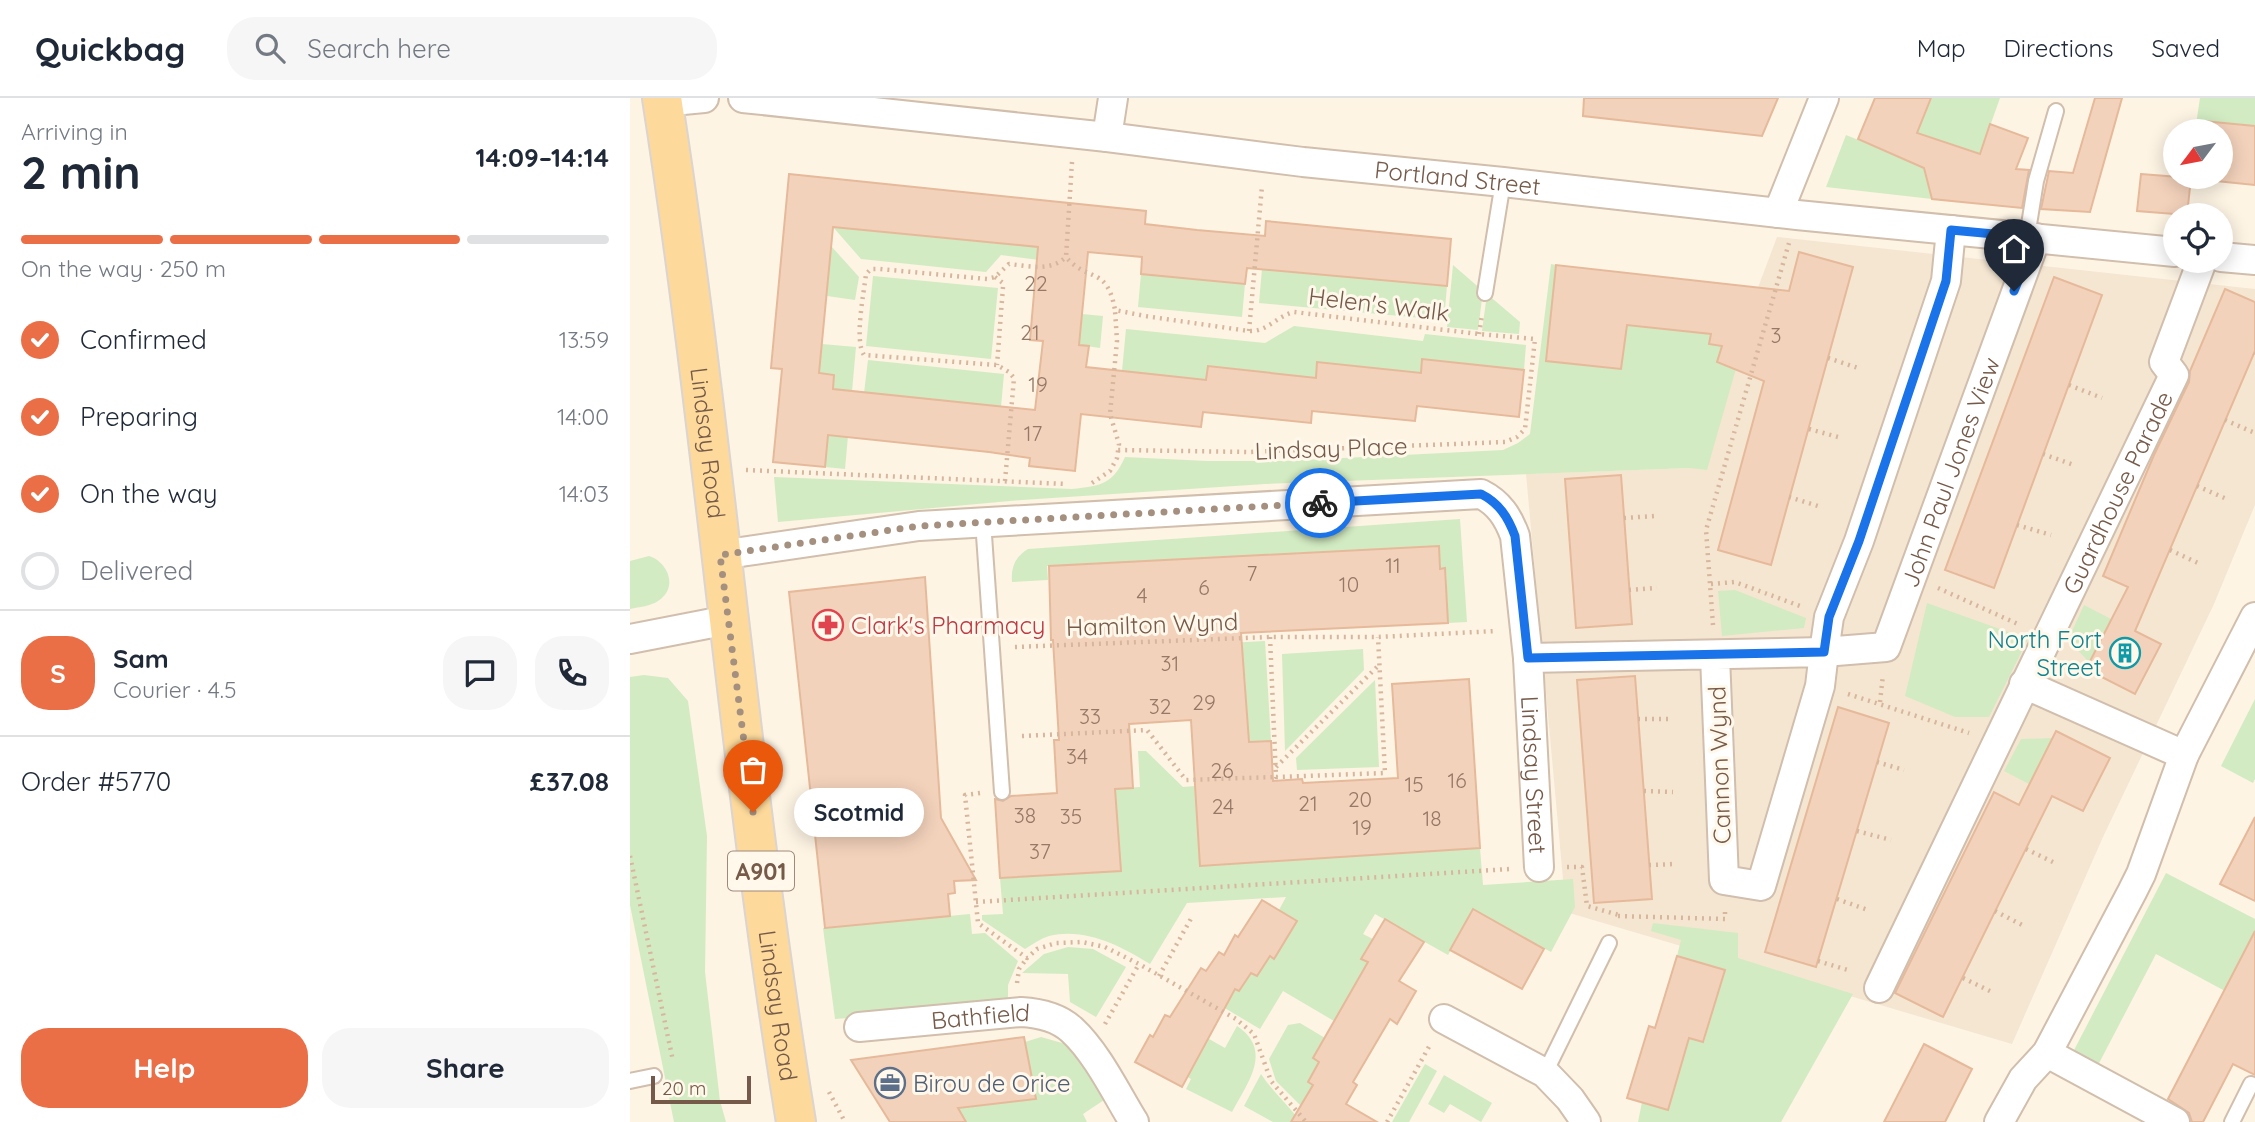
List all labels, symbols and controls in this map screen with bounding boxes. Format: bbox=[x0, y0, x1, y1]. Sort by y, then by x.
search box bbox=[227, 17, 717, 80]
text: Quickbag bbox=[35, 28, 185, 69]
icon: search bbox=[251, 29, 289, 67]
text: Search here bbox=[307, 32, 451, 65]
text: Map bbox=[1917, 33, 1966, 63]
text: Directions bbox=[2004, 33, 2114, 63]
text: Saved bbox=[2152, 33, 2220, 63]
text: Arriving in bbox=[21, 117, 128, 146]
north arrow bbox=[2163, 119, 2233, 189]
map controls bbox=[2163, 119, 2233, 273]
text: 14:09–14:14 bbox=[475, 141, 609, 174]
text: 2 min bbox=[21, 143, 141, 201]
street label: Portland Street bbox=[1373, 154, 1542, 201]
button: locate bbox=[2163, 203, 2233, 273]
pin bbox=[1984, 219, 2044, 291]
icon: home bbox=[1995, 230, 2033, 268]
text: On the way · 250 m bbox=[21, 254, 226, 283]
house number: 22 bbox=[1024, 270, 1048, 296]
street label: Helen's Walk bbox=[1307, 280, 1451, 328]
house number: 21 bbox=[1020, 319, 1040, 345]
icon: check bbox=[21, 321, 59, 359]
house number: 3 bbox=[1770, 322, 1782, 348]
text: Confirmed bbox=[80, 323, 207, 356]
text: 13:59 bbox=[559, 325, 609, 354]
street label: John Paul Jones View bbox=[1894, 353, 2006, 591]
street label: Lindsay Road bbox=[684, 366, 732, 520]
house number: 19 bbox=[1028, 371, 1048, 397]
street label: Guardhouse Parade bbox=[2056, 386, 2179, 599]
icon: check bbox=[21, 398, 59, 436]
text: Preparing bbox=[80, 400, 198, 433]
text: 14:00 bbox=[557, 402, 609, 431]
house number: 17 bbox=[1024, 420, 1042, 446]
street label: Lindsay Place bbox=[1254, 430, 1408, 466]
courier bbox=[1285, 468, 1355, 538]
icon: check bbox=[21, 475, 59, 513]
text: On the way bbox=[80, 477, 218, 510]
text: 14:03 bbox=[559, 479, 609, 508]
icon: bike bbox=[1301, 484, 1339, 522]
house number: 11 bbox=[1385, 552, 1401, 578]
text: Delivered bbox=[80, 554, 193, 587]
house number: 7 bbox=[1247, 560, 1258, 586]
house number: 10 bbox=[1339, 571, 1359, 597]
house number: 6 bbox=[1198, 574, 1210, 600]
house number: 4 bbox=[1136, 582, 1148, 608]
street label: Hamilton Wynd bbox=[1065, 606, 1239, 642]
pharmacy icon: Clark's Pharmacy bbox=[811, 608, 845, 642]
place label: Clark's Pharmacy bbox=[851, 610, 1045, 640]
place label: North Fort Street bbox=[1987, 624, 2102, 682]
button: chat bbox=[443, 636, 517, 710]
button: phone bbox=[535, 636, 609, 710]
building icon: North Fort Street bbox=[2108, 636, 2142, 670]
text: Sam bbox=[113, 642, 169, 675]
house number: 31 bbox=[1161, 650, 1179, 676]
text: S bbox=[50, 657, 66, 690]
text: Courier · 4.5 bbox=[113, 675, 237, 704]
street label: Cannon Wynd bbox=[1701, 685, 1737, 845]
house number: 29 bbox=[1192, 689, 1216, 715]
house number: 32 bbox=[1149, 693, 1171, 719]
street label: Lindsay Street bbox=[1515, 695, 1553, 854]
house number: 33 bbox=[1079, 703, 1101, 729]
pin bbox=[723, 740, 783, 812]
house number: 34 bbox=[1066, 743, 1088, 769]
icon: bag bbox=[734, 751, 772, 789]
house number: 26 bbox=[1211, 757, 1233, 783]
text: Order #5770 bbox=[21, 765, 171, 798]
text: £37.08 bbox=[530, 765, 609, 798]
house number: 16 bbox=[1447, 767, 1467, 793]
house number: 15 bbox=[1404, 771, 1424, 797]
house number: 20 bbox=[1348, 786, 1372, 812]
callout: Scotmid bbox=[795, 788, 924, 836]
house number: 21 bbox=[1298, 790, 1318, 816]
house number: 24 bbox=[1212, 793, 1234, 819]
text: Scotmid bbox=[814, 798, 904, 827]
house number: 38 bbox=[1014, 802, 1036, 828]
house number: 35 bbox=[1060, 803, 1082, 829]
house number: 18 bbox=[1422, 805, 1442, 831]
house number: 19 bbox=[1352, 814, 1372, 840]
house number: 37 bbox=[1029, 838, 1051, 864]
road number: A901 bbox=[728, 852, 794, 890]
street label: Lindsay Road bbox=[753, 928, 804, 1083]
street label: Bathfield bbox=[930, 997, 1031, 1035]
button: Help bbox=[21, 1028, 308, 1108]
button: Share bbox=[322, 1028, 609, 1108]
office icon: Birou de Orice bbox=[873, 1066, 907, 1100]
place label: Birou de Orice bbox=[913, 1068, 1071, 1098]
scale bar bbox=[651, 1073, 751, 1105]
text: 20 m bbox=[662, 1076, 706, 1100]

